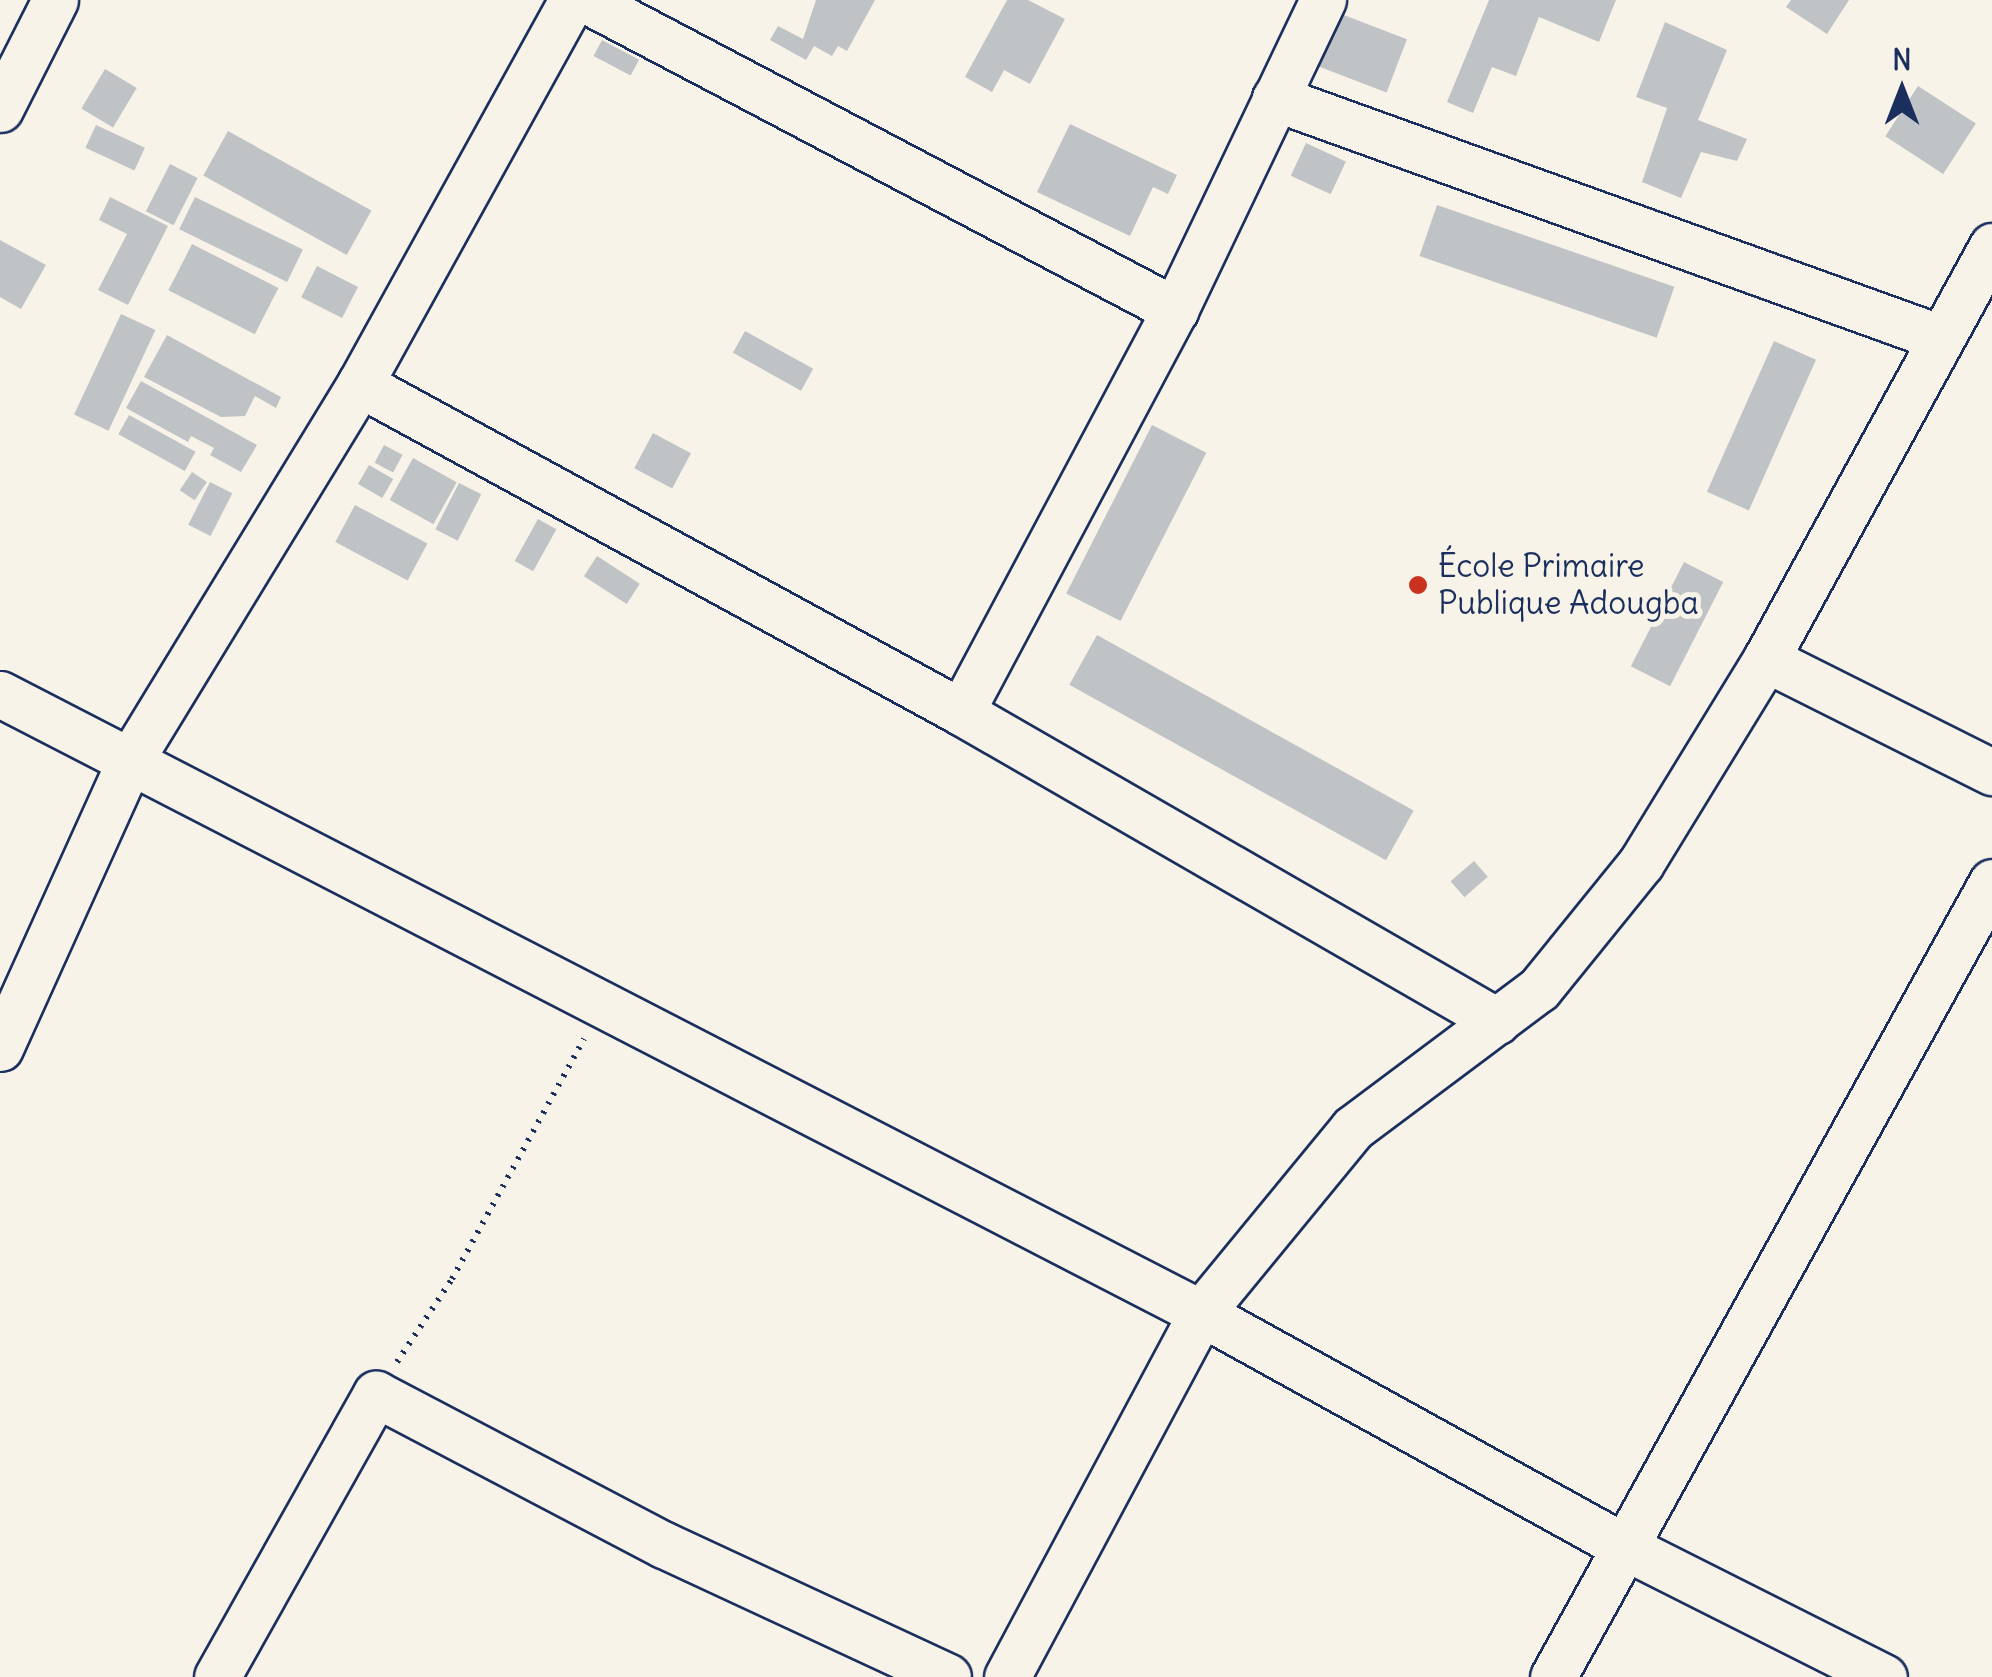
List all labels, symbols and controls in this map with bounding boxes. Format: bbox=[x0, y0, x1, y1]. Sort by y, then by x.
north arrow bbox=[1852, 40, 1952, 140]
text: N bbox=[1892, 42, 1912, 78]
place label: École Primaire Publique Adougba bbox=[1438, 548, 1699, 623]
marker: École Primaire Publique Adougba bbox=[1407, 574, 1429, 596]

